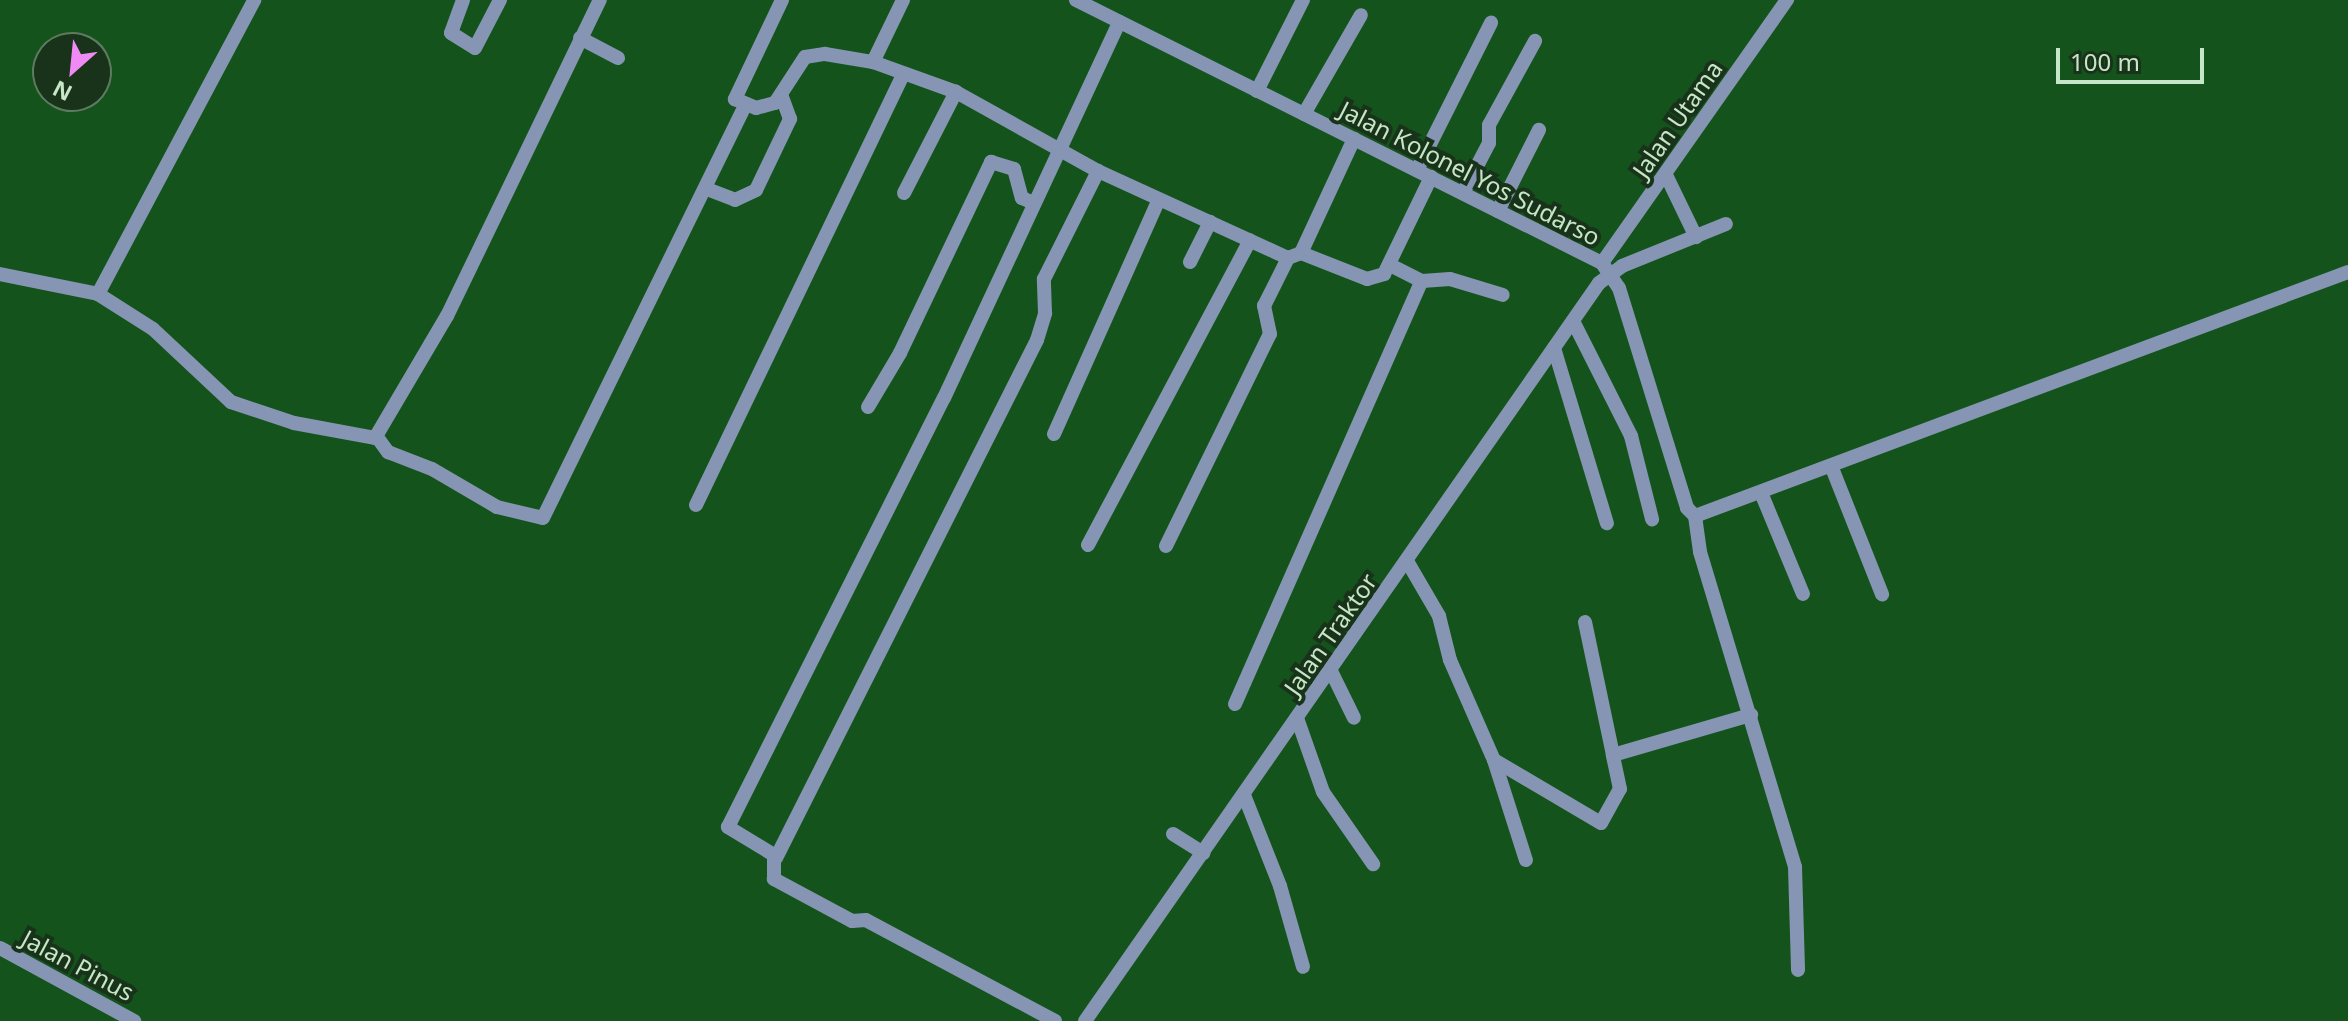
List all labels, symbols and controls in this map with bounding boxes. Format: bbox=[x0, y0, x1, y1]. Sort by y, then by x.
north arrow bbox=[32, 32, 112, 112]
scale bar bbox=[2060, 32, 2208, 82]
text: 100 m bbox=[2070, 45, 2140, 78]
street label: Jalan Utama bbox=[1626, 55, 1728, 183]
text: N bbox=[47, 74, 77, 109]
street label: Jalan Kolonel Yos Sudarso bbox=[1335, 95, 1605, 251]
street label: Jalan Traktor bbox=[1278, 568, 1382, 700]
street label: Jalan Pinus bbox=[17, 924, 139, 1006]

